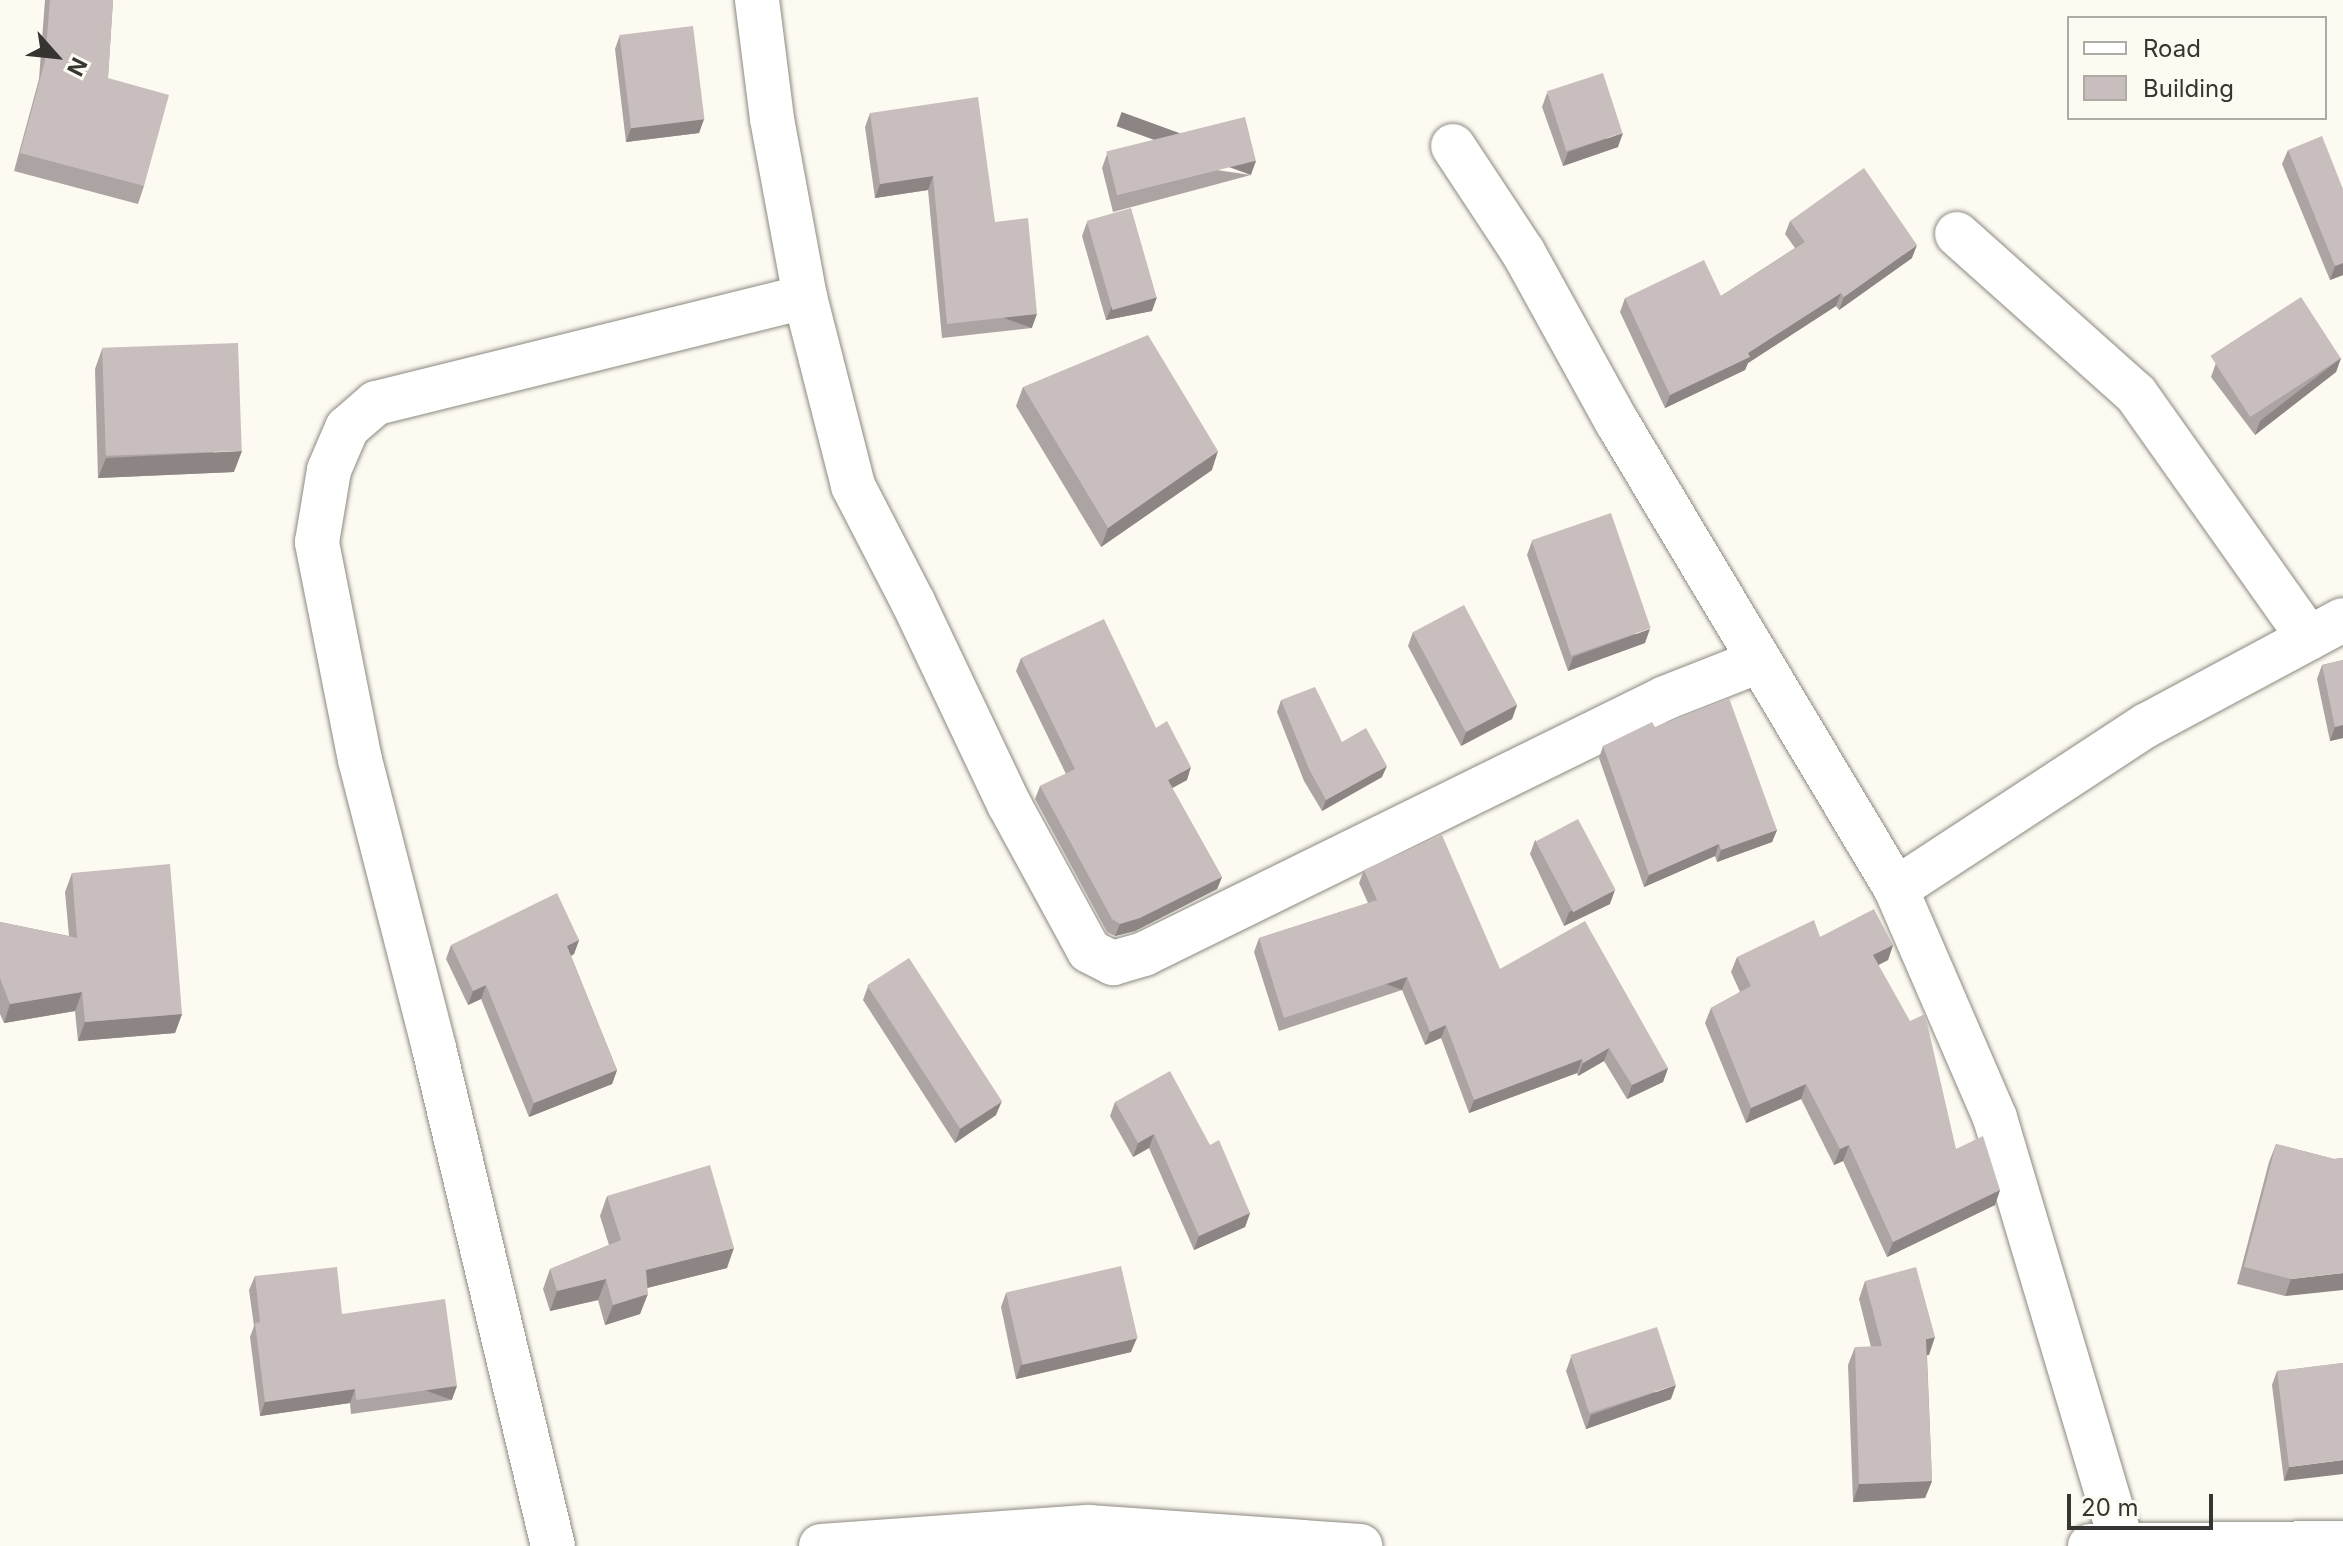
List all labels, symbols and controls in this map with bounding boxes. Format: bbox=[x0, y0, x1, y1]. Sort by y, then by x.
north arrow bbox=[16, 16, 96, 96]
legend bbox=[2067, 16, 2327, 120]
text: Road bbox=[2143, 34, 2201, 63]
text: N bbox=[62, 54, 93, 80]
text: Building bbox=[2143, 74, 2234, 103]
scale bar bbox=[2071, 1478, 2217, 1528]
text: 20 m bbox=[2081, 1493, 2139, 1522]

